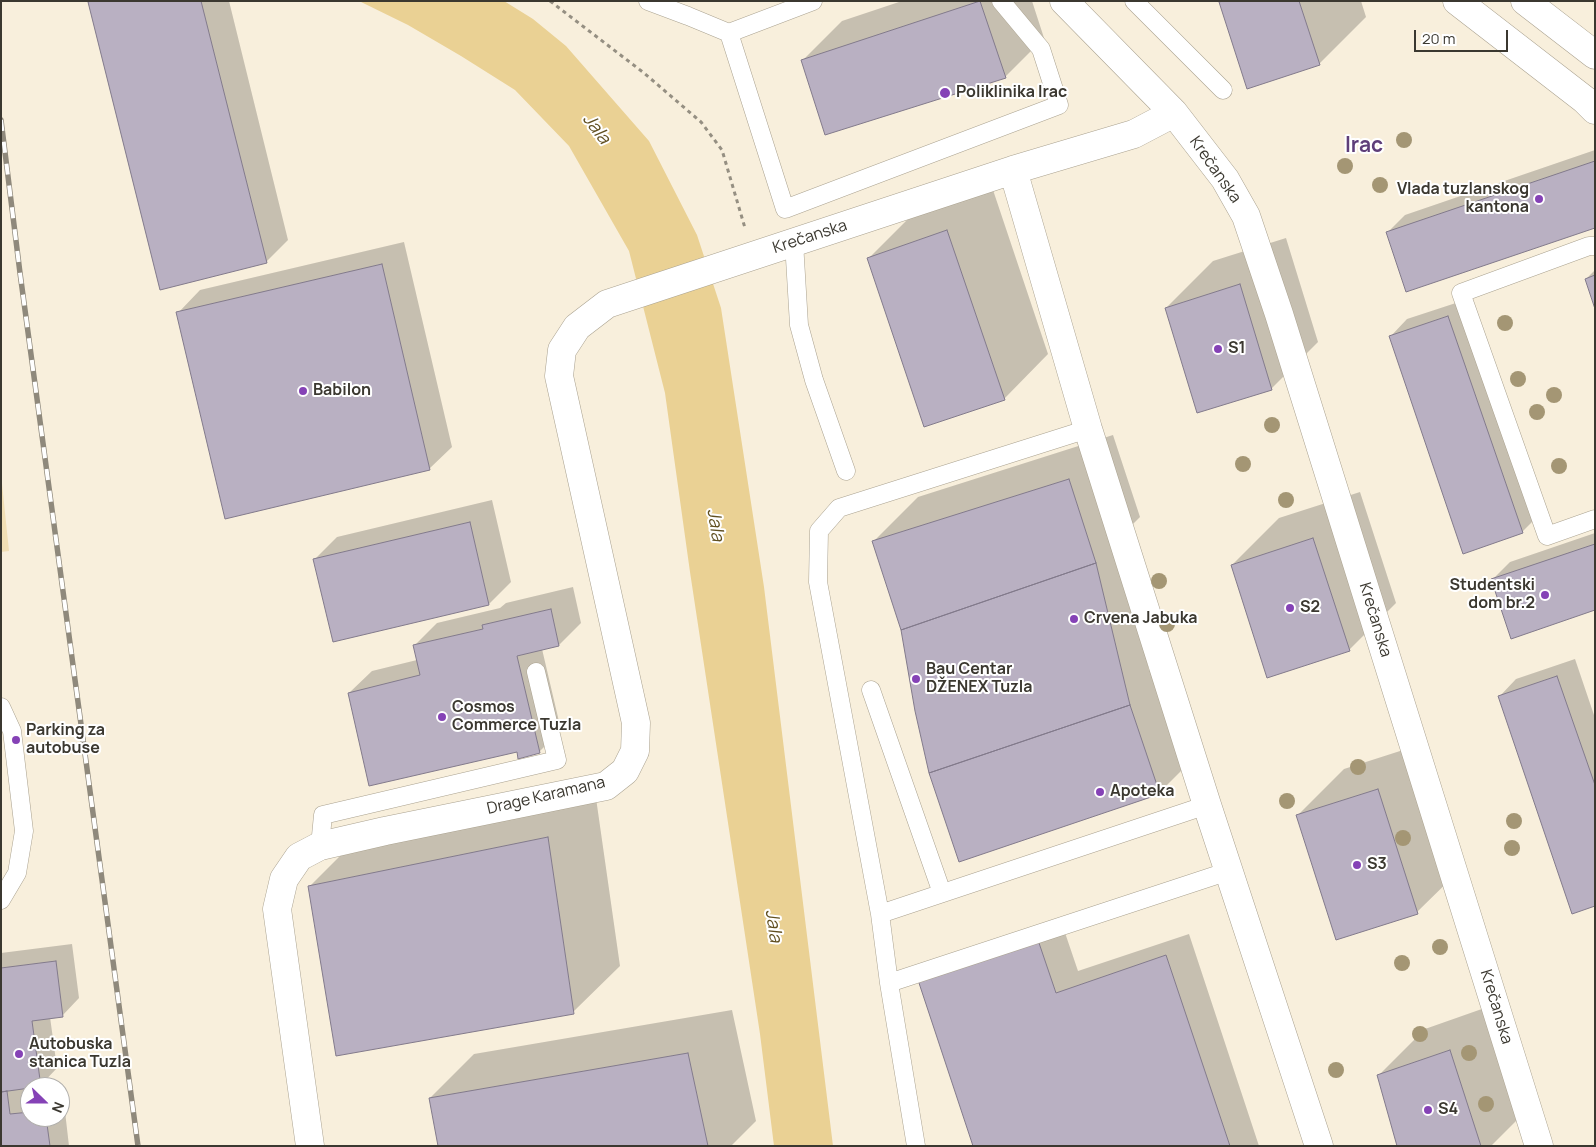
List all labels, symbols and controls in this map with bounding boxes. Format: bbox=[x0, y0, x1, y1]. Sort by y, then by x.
scale bar bbox=[1416, 20, 1510, 52]
text: 20 m bbox=[1422, 28, 1455, 49]
place label: Poliklinika Irac bbox=[956, 83, 1067, 103]
marker: Poliklinika Irac bbox=[938, 86, 952, 100]
water label: Jala bbox=[578, 110, 614, 148]
street label: Krečanska bbox=[1185, 133, 1245, 207]
district label: Irac bbox=[1345, 133, 1383, 159]
place label: Vlada tuzlanskog kantona bbox=[1397, 180, 1529, 218]
marker: Vlada tuzlanskog kantona bbox=[1533, 193, 1545, 205]
street label: Krečanska bbox=[770, 216, 850, 258]
place label: S1 bbox=[1228, 339, 1246, 359]
marker: S1 bbox=[1212, 343, 1224, 355]
place label: Babilon bbox=[313, 381, 371, 401]
marker: Babilon bbox=[297, 385, 309, 397]
water label: Jala bbox=[702, 507, 728, 543]
place label: Studentski dom br.2 bbox=[1450, 576, 1535, 614]
street label: Krečanska bbox=[1355, 580, 1395, 660]
marker: Studentski dom br.2 bbox=[1539, 589, 1551, 601]
place label: S2 bbox=[1300, 598, 1320, 618]
marker: S2 bbox=[1284, 602, 1296, 614]
place label: Crvena Jabuka bbox=[1084, 609, 1197, 629]
marker: Crvena Jabuka bbox=[1068, 613, 1080, 625]
place label: Bau Centar DŽENEX Tuzla bbox=[926, 660, 1033, 698]
marker: Bau Centar DŽENEX Tuzla bbox=[910, 673, 922, 685]
place label: Cosmos Commerce Tuzla bbox=[452, 698, 581, 736]
marker: Cosmos Commerce Tuzla bbox=[436, 711, 448, 723]
place label: Parking za autobuse bbox=[26, 721, 105, 759]
marker: Parking za autobuse bbox=[10, 734, 22, 746]
street label: Drage Karamana bbox=[485, 773, 607, 819]
place label: Apoteka bbox=[1110, 782, 1174, 802]
marker: Apoteka bbox=[1094, 786, 1106, 798]
place label: S3 bbox=[1367, 855, 1387, 875]
marker: S3 bbox=[1351, 859, 1363, 871]
water label: Jala bbox=[760, 908, 786, 944]
street label: Krečanska bbox=[1476, 967, 1516, 1047]
place label: Autobuska stanica Tuzla bbox=[29, 1035, 131, 1073]
marker: Autobuska stanica Tuzla bbox=[13, 1048, 25, 1060]
north arrow bbox=[20, 1077, 70, 1127]
text: N bbox=[48, 1099, 69, 1116]
place label: S4 bbox=[1438, 1100, 1458, 1120]
marker: S4 bbox=[1422, 1104, 1434, 1116]

